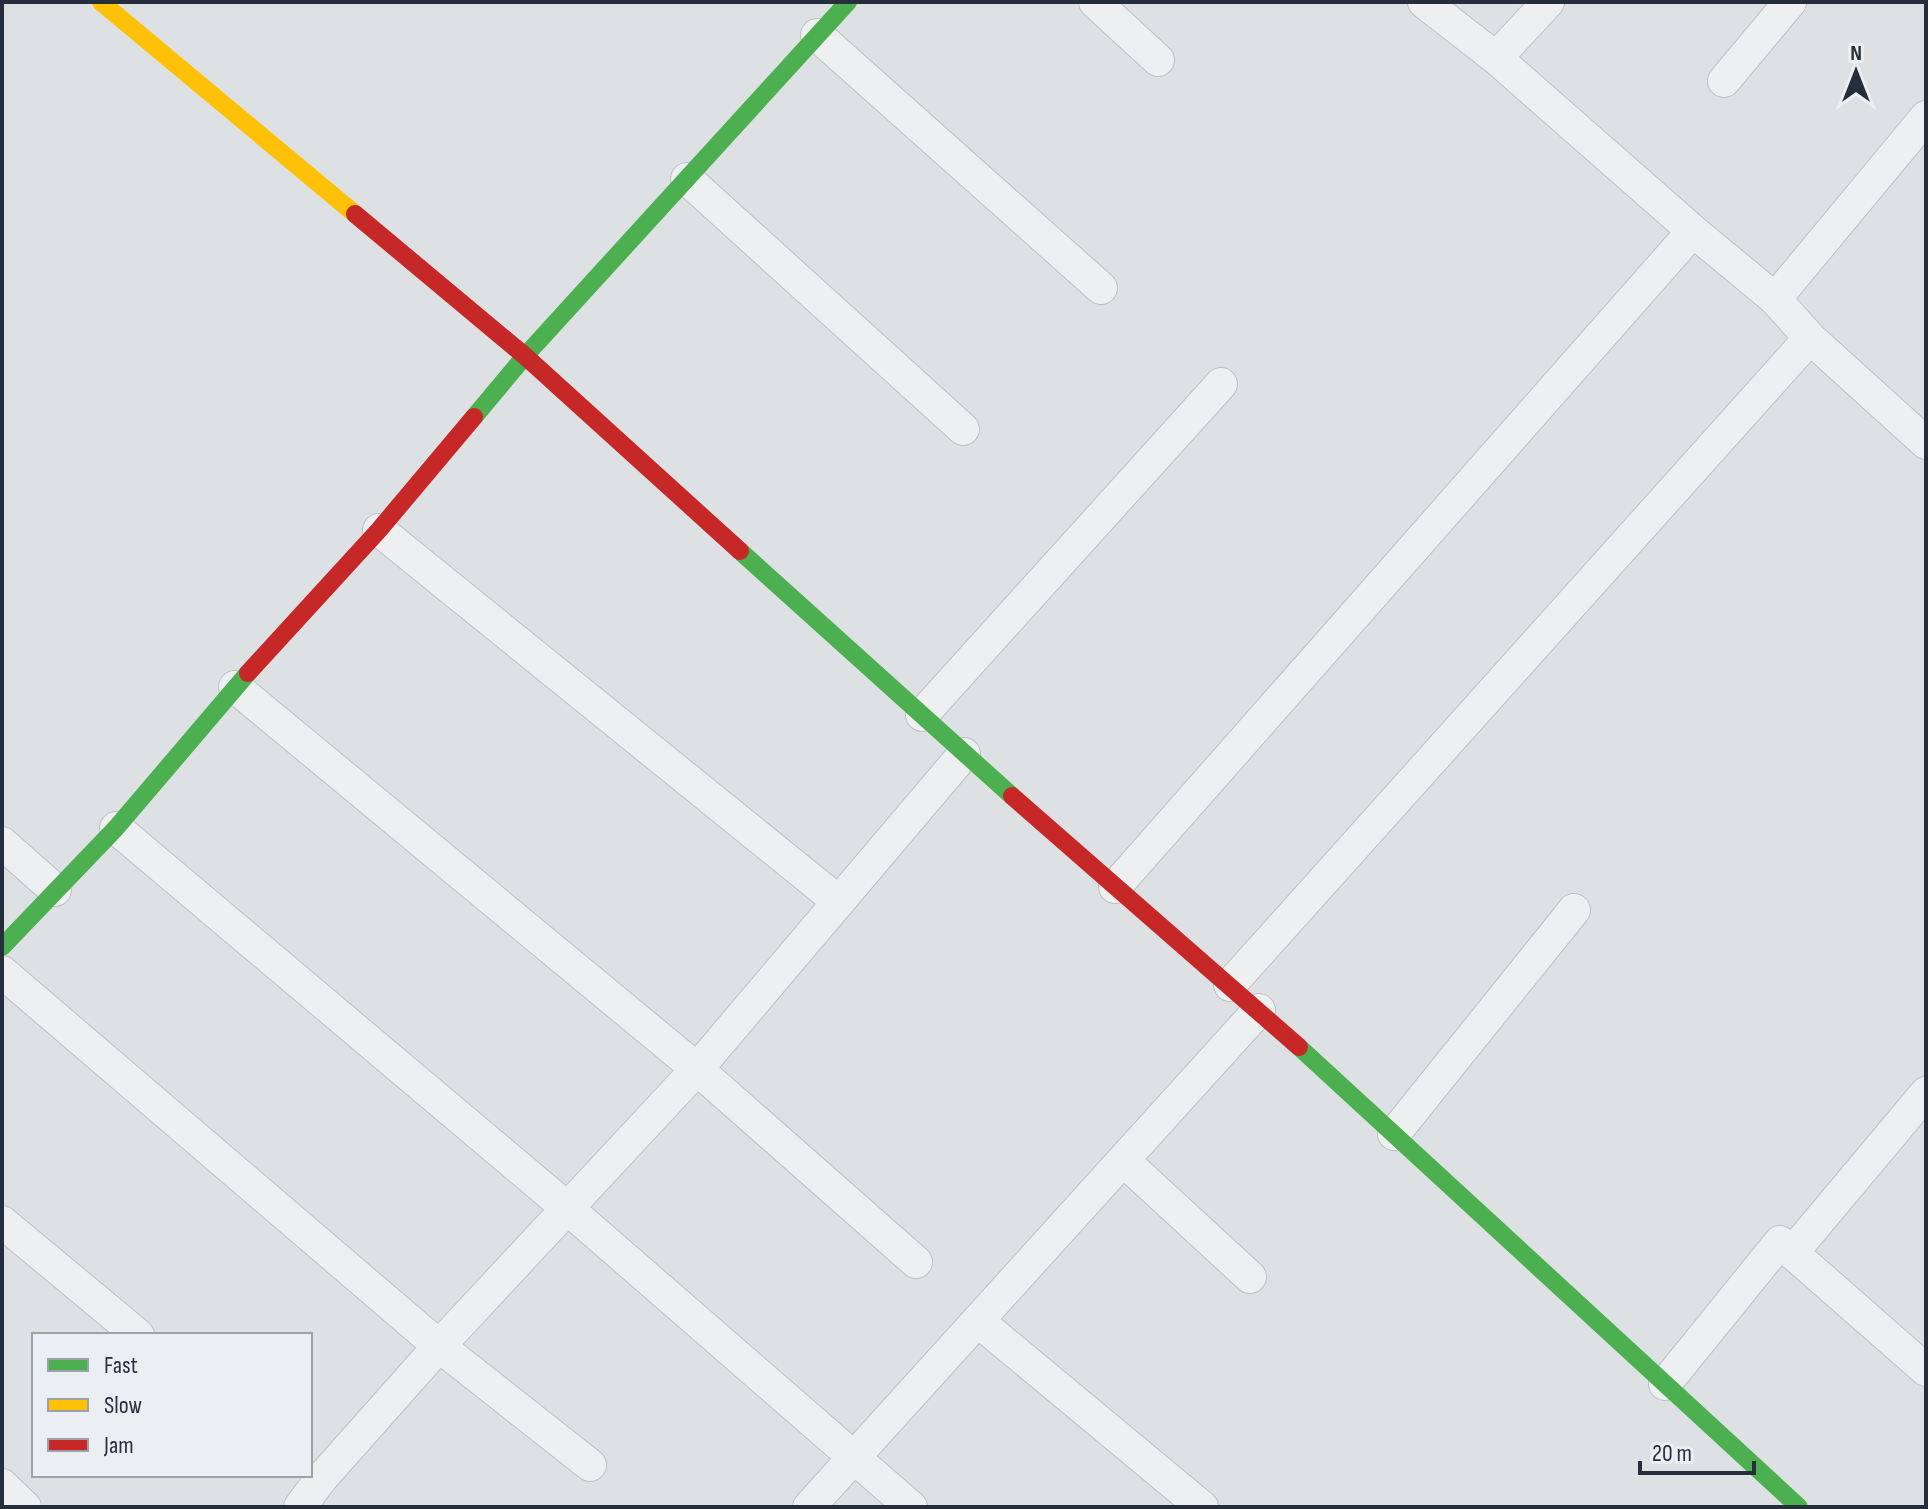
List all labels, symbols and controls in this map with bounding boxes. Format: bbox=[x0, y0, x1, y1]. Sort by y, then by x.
north arrow bbox=[1816, 32, 1896, 112]
text: N bbox=[1850, 40, 1862, 67]
legend bbox=[32, 1333, 312, 1477]
text: Fast bbox=[104, 1351, 138, 1380]
text: Slow bbox=[104, 1391, 142, 1420]
scale bar bbox=[1640, 1425, 1754, 1475]
text: Jam bbox=[103, 1431, 134, 1460]
text: 20 m bbox=[1652, 1439, 1692, 1468]

